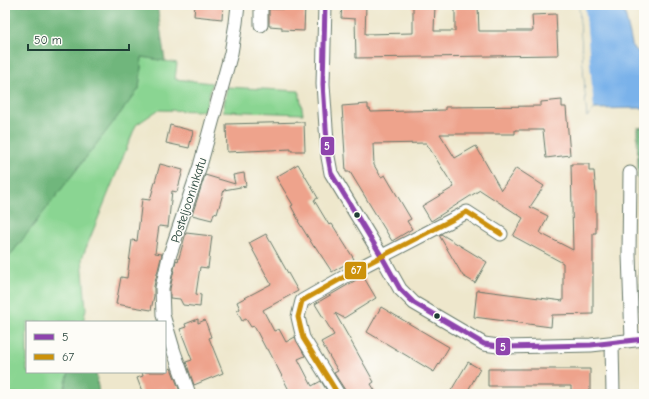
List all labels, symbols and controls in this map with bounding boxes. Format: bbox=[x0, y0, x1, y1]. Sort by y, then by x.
scale bar bbox=[28, 26, 129, 52]
text: 50 m bbox=[34, 33, 62, 47]
line badge: 5 bbox=[320, 136, 335, 156]
text: 5 bbox=[324, 140, 330, 153]
street label: Posteljooninkatu bbox=[168, 156, 209, 245]
unlabelled marker bbox=[352, 210, 362, 220]
line badge: 67 bbox=[344, 261, 367, 280]
text: 67 bbox=[351, 264, 361, 277]
unlabelled marker bbox=[432, 311, 442, 321]
legend bbox=[26, 321, 166, 373]
text: 5 bbox=[62, 330, 69, 344]
line badge: 5 bbox=[495, 337, 511, 356]
text: 5 bbox=[500, 341, 506, 354]
text: 67 bbox=[62, 350, 75, 364]

